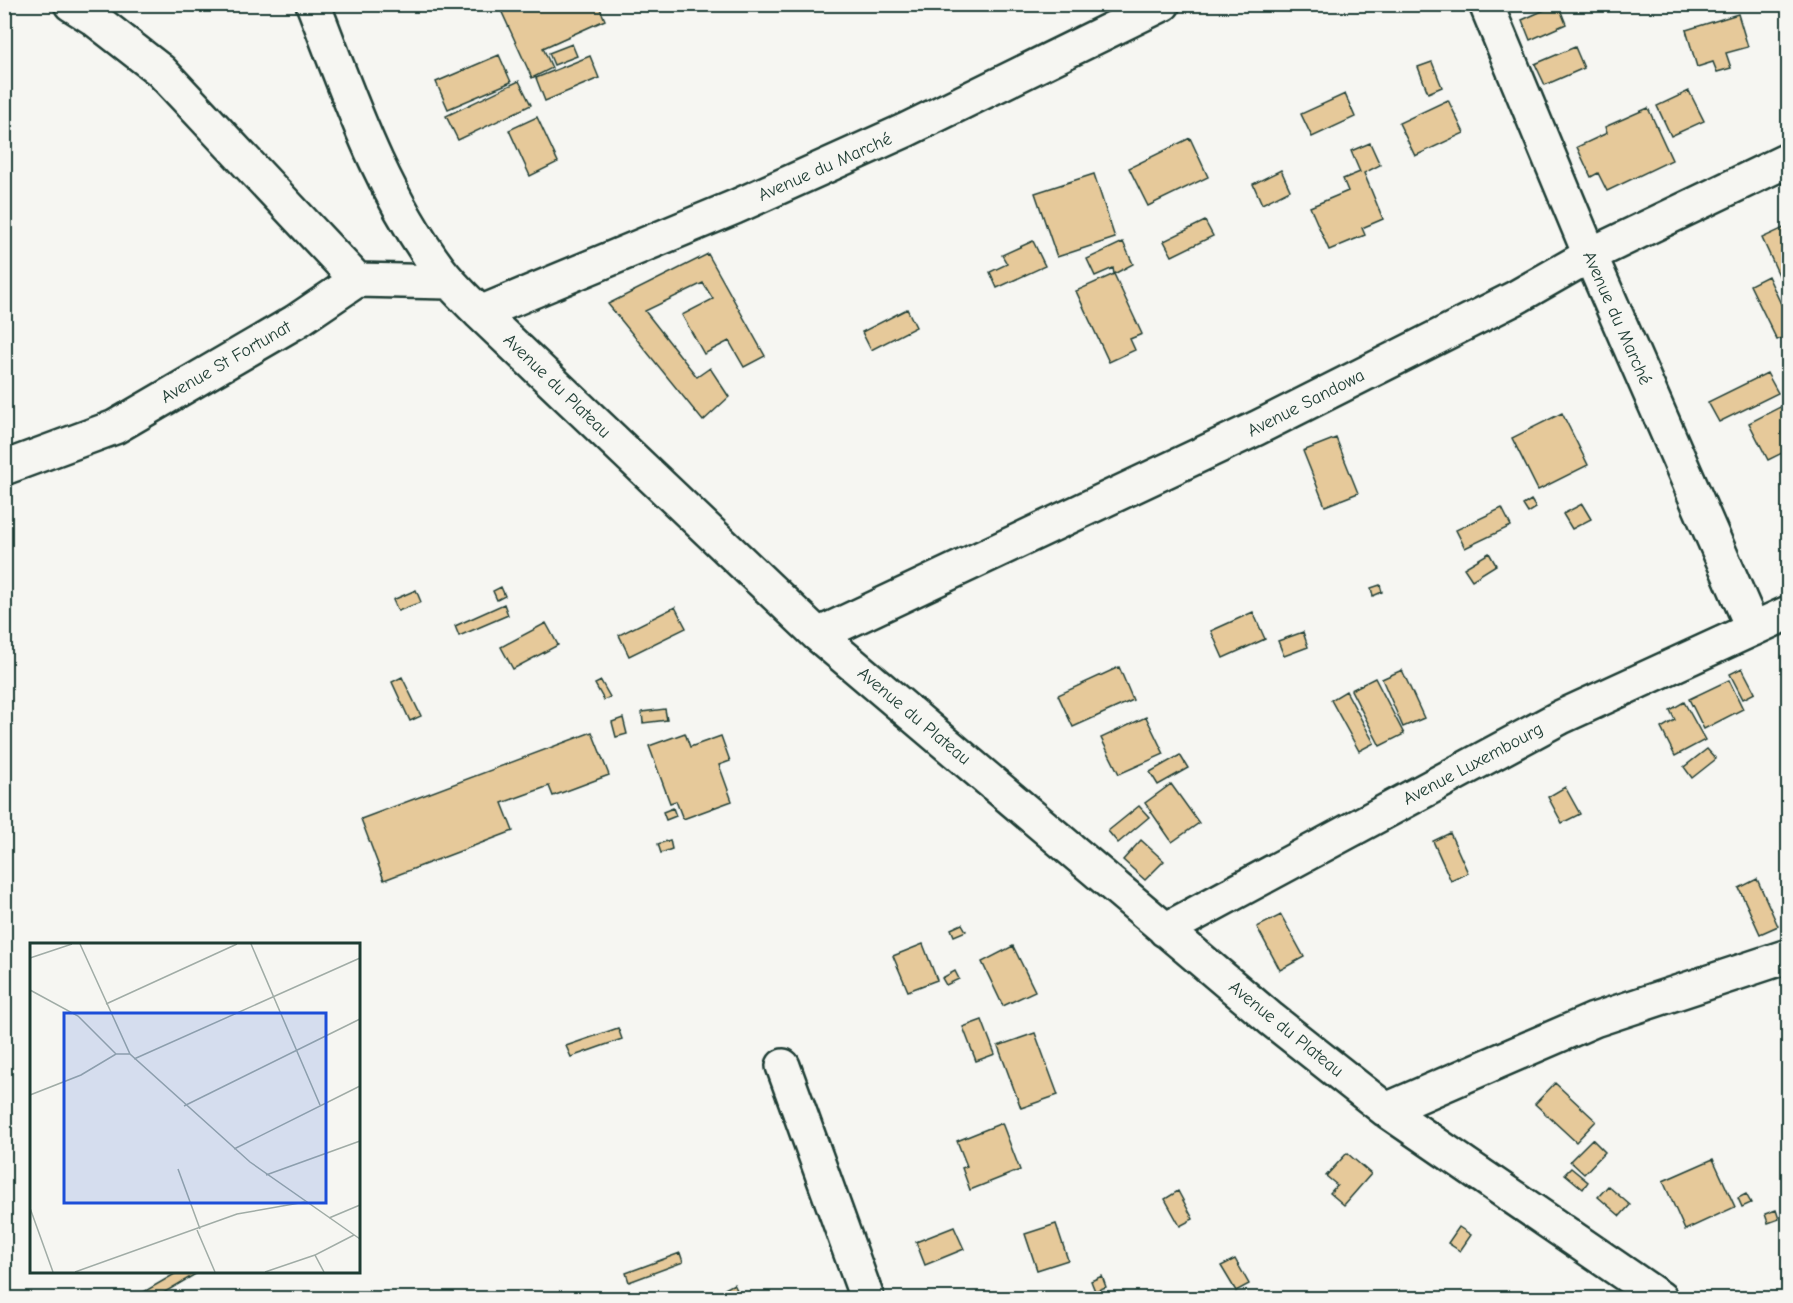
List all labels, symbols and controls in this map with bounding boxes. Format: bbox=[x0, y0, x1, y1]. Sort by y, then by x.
street label: Avenue du Marché bbox=[755, 128, 895, 206]
street label: Avenue du Marché bbox=[1578, 248, 1656, 388]
street label: Avenue St Fortunat bbox=[157, 316, 295, 408]
street label: Avenue du Plateau bbox=[499, 329, 615, 443]
street label: Avenue Sandowa bbox=[1244, 364, 1368, 442]
street label: Avenue du Plateau bbox=[853, 663, 975, 769]
street label: Avenue Luxembourg bbox=[1399, 718, 1547, 810]
inset map bbox=[30, 943, 360, 1273]
street label: Avenue du Plateau bbox=[1225, 976, 1347, 1082]

